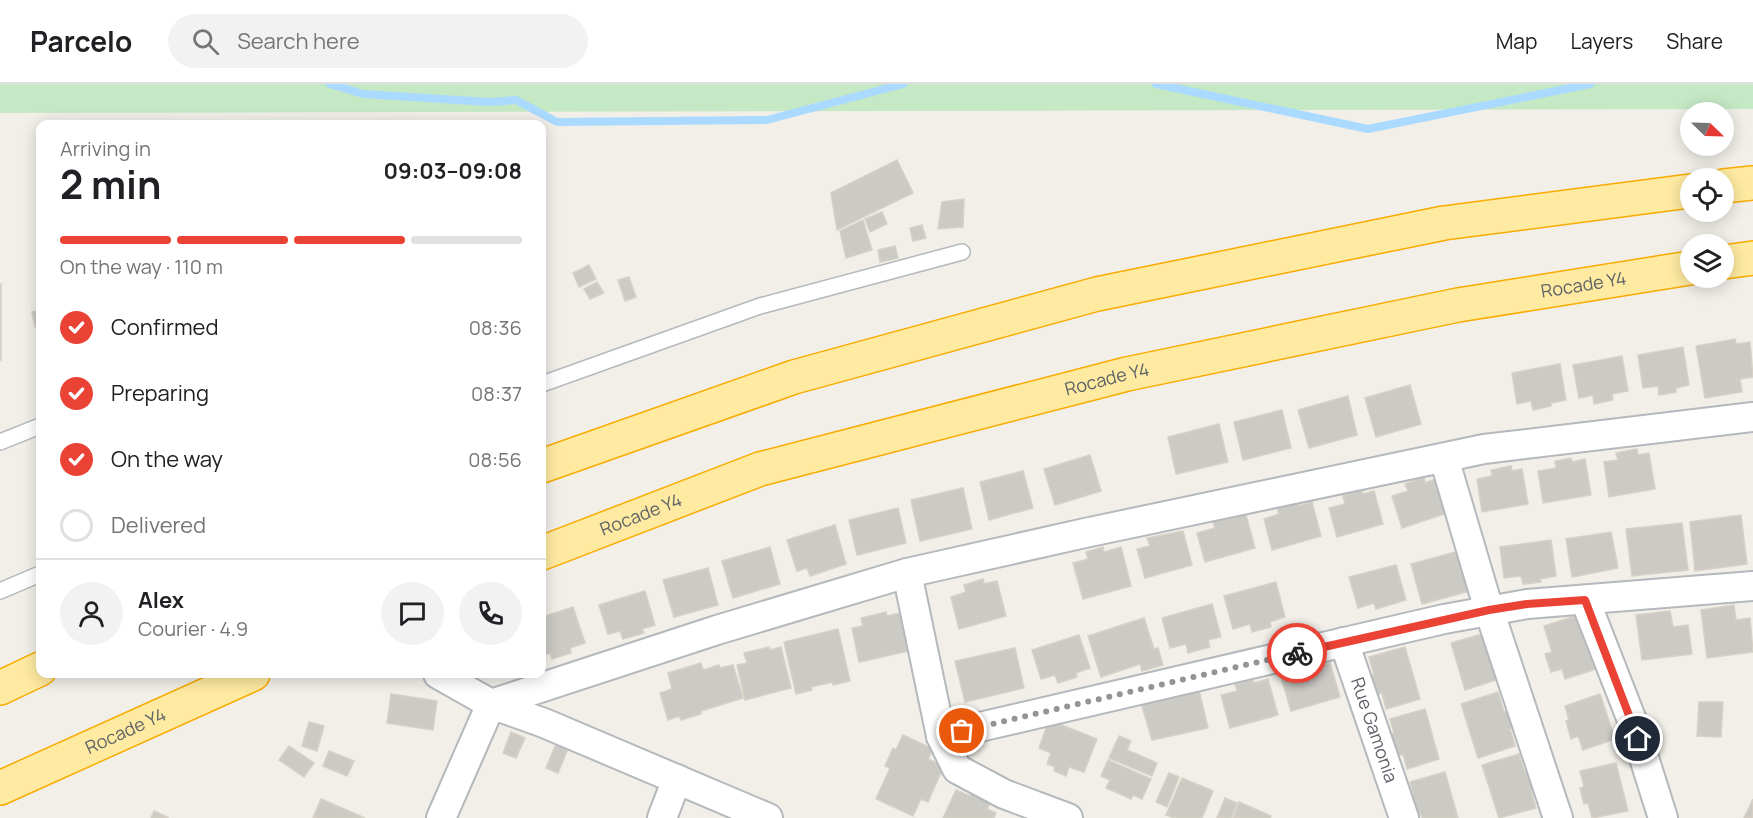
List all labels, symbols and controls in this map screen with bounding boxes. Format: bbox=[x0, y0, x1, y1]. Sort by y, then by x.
search box bbox=[168, 14, 588, 68]
text: Parcelo bbox=[30, 22, 132, 60]
icon: search bbox=[189, 25, 222, 58]
text: Search here bbox=[237, 26, 360, 56]
text: Map bbox=[1496, 27, 1537, 55]
text: Layers bbox=[1570, 27, 1633, 55]
text: Share bbox=[1666, 27, 1723, 55]
north arrow bbox=[1680, 102, 1734, 156]
map controls bbox=[1680, 102, 1734, 288]
text: Arriving in bbox=[60, 135, 151, 162]
text: 09:03–09:08 bbox=[384, 156, 522, 186]
text: 2 min bbox=[60, 157, 161, 211]
button: locate bbox=[1680, 168, 1734, 222]
button: layers bbox=[1680, 234, 1734, 288]
text: On the way · 110 m bbox=[60, 253, 223, 280]
street label: Rocade Y4 bbox=[1539, 265, 1628, 303]
icon: check bbox=[60, 311, 93, 344]
text: Confirmed bbox=[111, 312, 219, 342]
text: 08:36 bbox=[469, 314, 522, 341]
street label: Rocade Y4 bbox=[1062, 357, 1151, 401]
icon: check bbox=[60, 377, 93, 410]
text: Preparing bbox=[111, 378, 209, 408]
text: 08:37 bbox=[471, 380, 522, 407]
icon: check bbox=[60, 443, 93, 476]
text: On the way bbox=[111, 444, 223, 474]
text: 08:56 bbox=[468, 446, 522, 473]
street label: Rocade Y4 bbox=[596, 487, 685, 541]
text: Delivered bbox=[111, 510, 206, 540]
button: person bbox=[60, 582, 123, 645]
button: chat bbox=[381, 582, 444, 645]
button: phone bbox=[459, 582, 522, 645]
text: Alex bbox=[138, 585, 184, 615]
text: Courier · 4.9 bbox=[138, 615, 248, 642]
courier bbox=[1267, 623, 1327, 683]
icon: bike bbox=[1281, 637, 1314, 670]
street label: Rue Gamonia bbox=[1346, 674, 1404, 785]
street label: Rocade Y4 bbox=[81, 702, 170, 759]
pin bbox=[936, 705, 987, 756]
pin bbox=[1612, 713, 1663, 764]
icon: bag bbox=[945, 714, 978, 747]
icon: home bbox=[1621, 722, 1654, 755]

